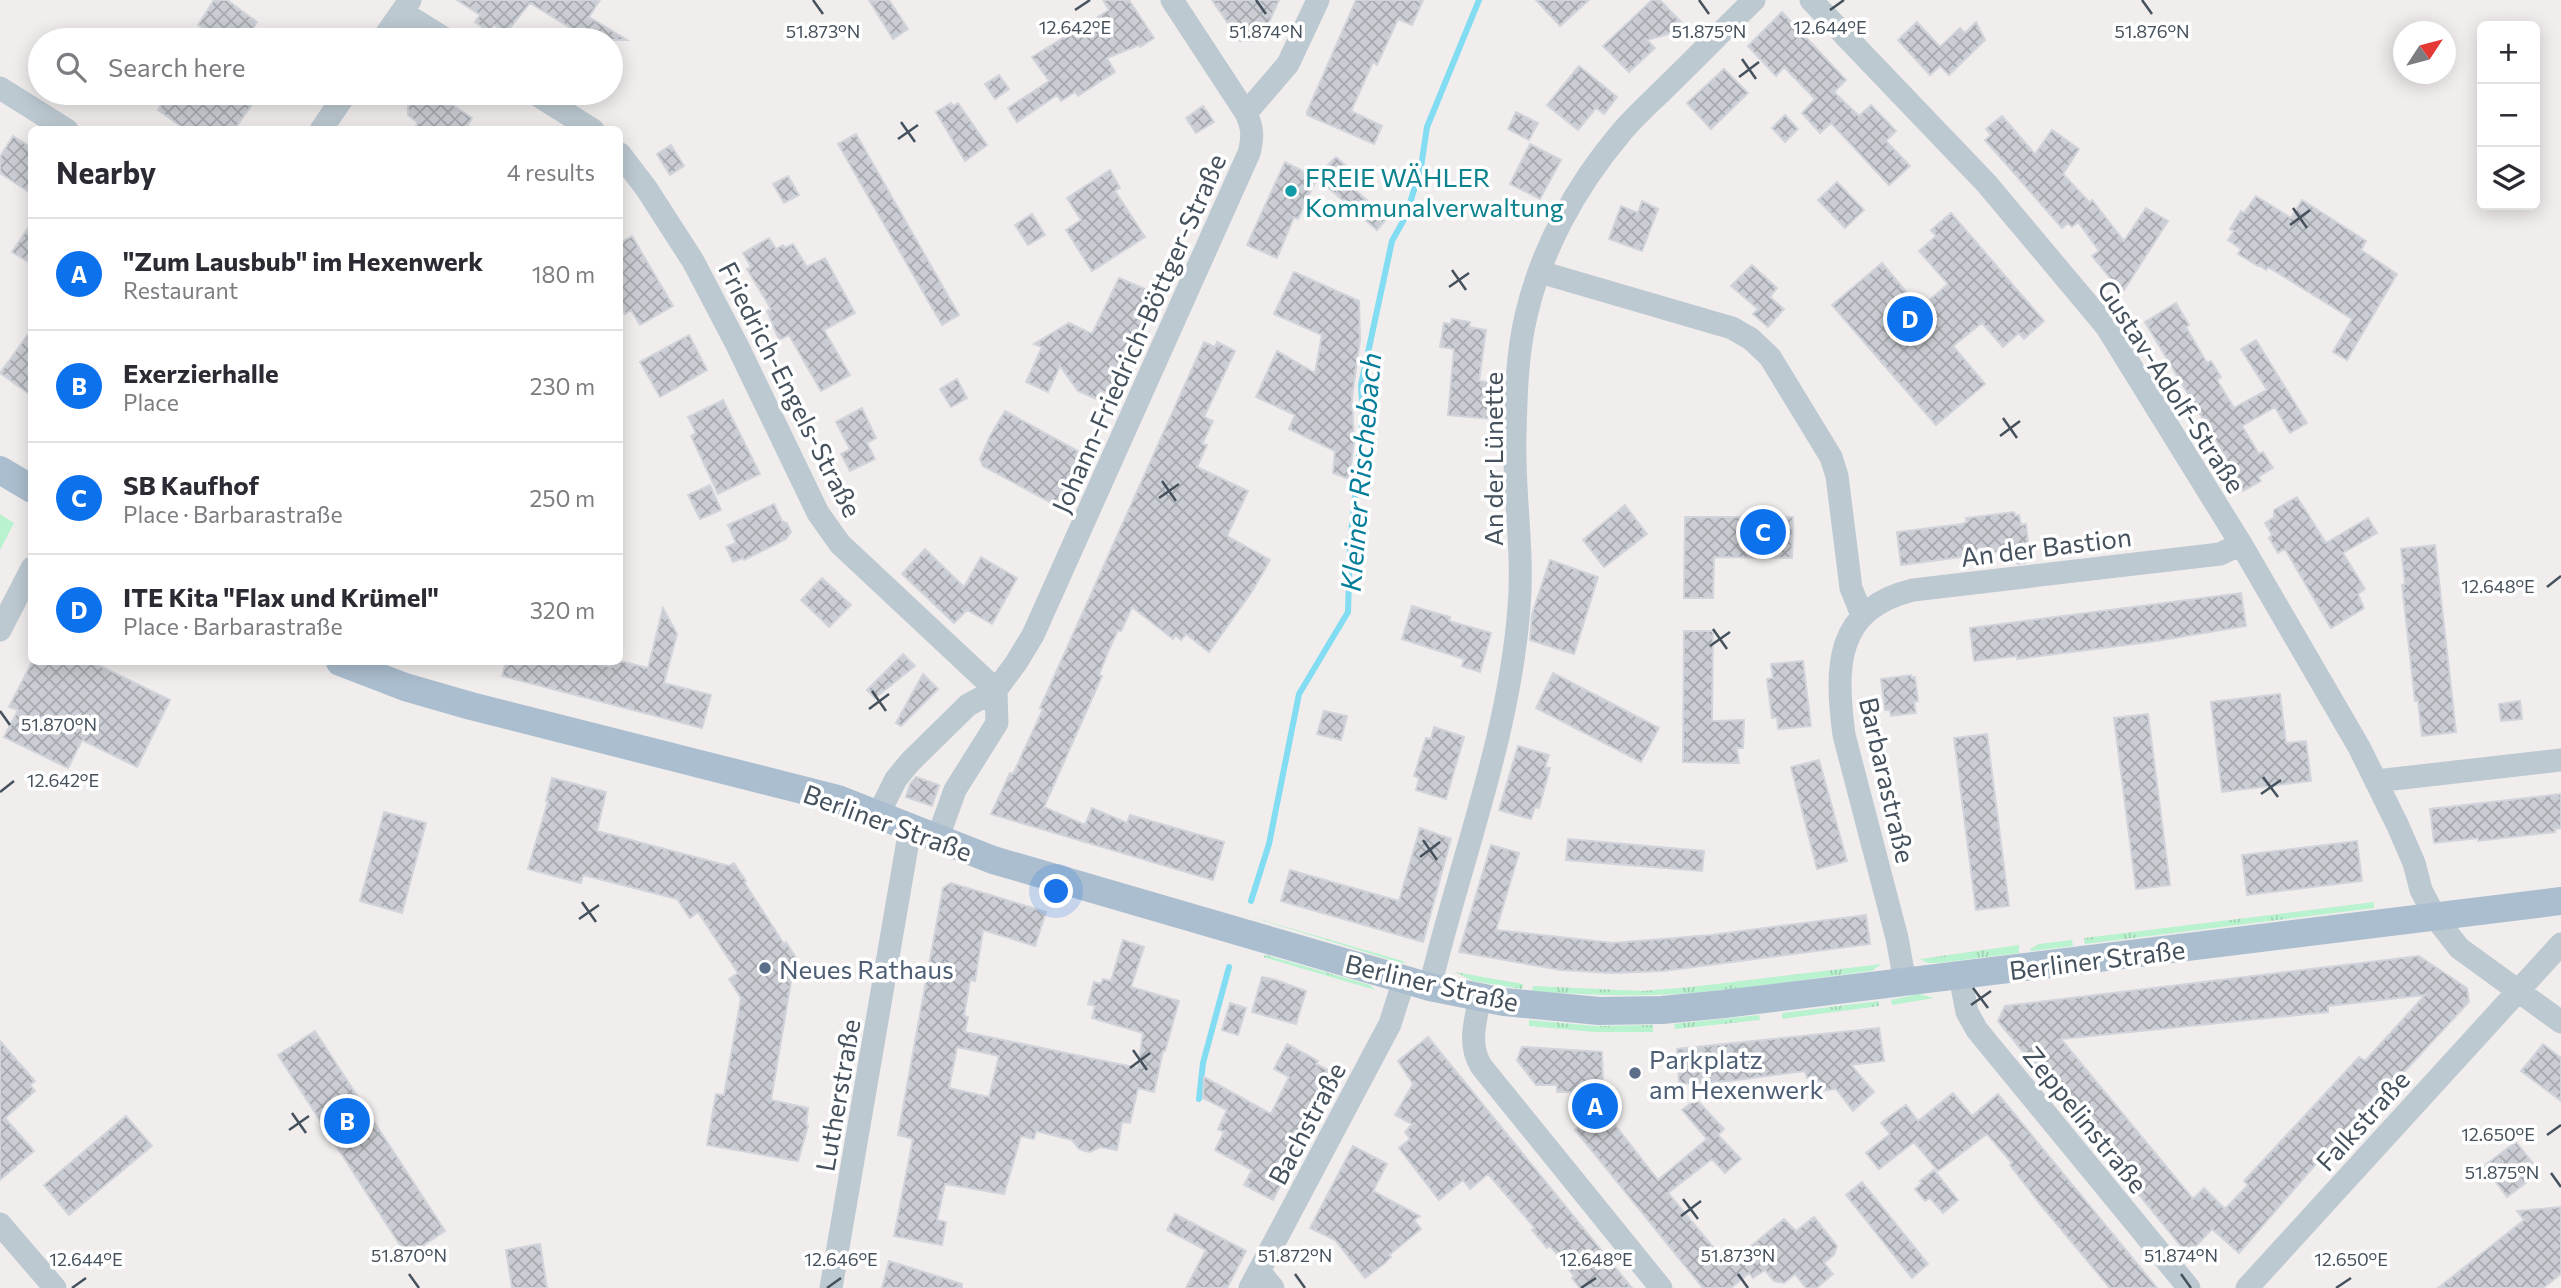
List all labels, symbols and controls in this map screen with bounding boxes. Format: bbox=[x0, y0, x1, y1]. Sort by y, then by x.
text: 12.642°E bbox=[1039, 16, 1111, 38]
text: 12.644°E bbox=[1793, 16, 1867, 38]
text: 51.873°N bbox=[786, 20, 860, 42]
text: 51.874°N bbox=[1229, 20, 1303, 42]
text: 51.875°N bbox=[1672, 20, 1746, 42]
text: 51.876°N bbox=[2114, 20, 2190, 42]
north arrow bbox=[2393, 21, 2456, 84]
map controls bbox=[2477, 21, 2540, 210]
button: + bbox=[2477, 21, 2540, 84]
search box bbox=[28, 28, 623, 105]
icon: search bbox=[52, 48, 90, 86]
text: Search here bbox=[108, 51, 246, 82]
button: − bbox=[2477, 84, 2540, 147]
button: layers bbox=[2477, 147, 2540, 210]
street label: Johann-Friedrich-Böttger-Straße bbox=[1045, 149, 1231, 517]
text: Nearby bbox=[56, 153, 156, 190]
text: 4 results bbox=[507, 158, 595, 186]
place label: FREIE WÄHLER Kommunalverwaltung bbox=[1305, 161, 1564, 222]
marker: FREIE WÄHLER Kommunalverwaltung bbox=[1283, 183, 1299, 199]
text: "Zum Lausbub" im Hexenwerk bbox=[123, 245, 483, 276]
street label: Friedrich-Engels-Straße bbox=[713, 256, 869, 522]
text: A bbox=[71, 260, 87, 288]
text: 180 m bbox=[532, 260, 595, 288]
street label: Gustav-Adolf-Straße bbox=[2092, 274, 2252, 498]
text: Restaurant bbox=[123, 276, 238, 304]
pin: D bbox=[1887, 293, 1933, 345]
water label: Kleiner Rischebach bbox=[1333, 351, 1387, 593]
text: Exerzierhalle bbox=[123, 357, 279, 388]
text: B bbox=[71, 372, 87, 400]
text: 230 m bbox=[530, 372, 595, 400]
street label: An der Lünette bbox=[1477, 372, 1508, 546]
text: Place bbox=[123, 388, 179, 416]
text: SB Kaufhof bbox=[123, 469, 259, 500]
text: C bbox=[71, 484, 87, 512]
text: 250 m bbox=[530, 484, 595, 512]
text: Place · Barbarastraße bbox=[123, 500, 343, 528]
pin: C bbox=[1740, 506, 1786, 558]
street label: An der Bastion bbox=[1959, 520, 2133, 572]
text: 12.648°E bbox=[2461, 575, 2535, 597]
text: ITE Kita "Flax und Krümel" bbox=[123, 581, 439, 612]
text: D bbox=[71, 596, 87, 624]
text: 320 m bbox=[530, 596, 595, 624]
text: Place · Barbarastraße bbox=[123, 612, 343, 640]
street label: Barbarastraße bbox=[1854, 694, 1922, 866]
text: 51.870°N bbox=[21, 713, 97, 735]
text: 12.642°E bbox=[27, 769, 99, 791]
street label: Berliner Straße bbox=[800, 777, 976, 867]
your location bbox=[1039, 874, 1073, 908]
street label: Berliner Straße bbox=[2007, 933, 2187, 985]
street label: Berliner Straße bbox=[1342, 947, 1522, 1017]
place label: Neues Rathaus bbox=[779, 953, 954, 984]
marker: Neues Rathaus bbox=[757, 960, 773, 976]
street label: Lutherstraße bbox=[808, 1016, 866, 1174]
street label: Zeppelinstraße bbox=[2017, 1040, 2155, 1198]
place label: Parkplatz am Hexenwerk bbox=[1649, 1043, 1824, 1104]
street label: Bachstraße bbox=[1261, 1057, 1351, 1189]
street label: Falkstraße bbox=[2309, 1063, 2415, 1177]
marker: Parkplatz am Hexenwerk bbox=[1627, 1065, 1643, 1081]
pin: A bbox=[1572, 1080, 1618, 1132]
pin: B bbox=[324, 1095, 370, 1147]
text: 12.650°E bbox=[2461, 1123, 2535, 1145]
text: 51.875°N bbox=[2465, 1161, 2539, 1183]
text: 51.870°N bbox=[371, 1244, 447, 1266]
text: 51.872°N bbox=[1258, 1244, 1332, 1266]
text: 51.873°N bbox=[1701, 1244, 1775, 1266]
text: 51.874°N bbox=[2144, 1244, 2218, 1266]
text: 12.644°E bbox=[49, 1248, 123, 1270]
text: 12.646°E bbox=[804, 1248, 878, 1270]
text: 12.648°E bbox=[1559, 1248, 1633, 1270]
text: 12.650°E bbox=[2314, 1248, 2388, 1270]

